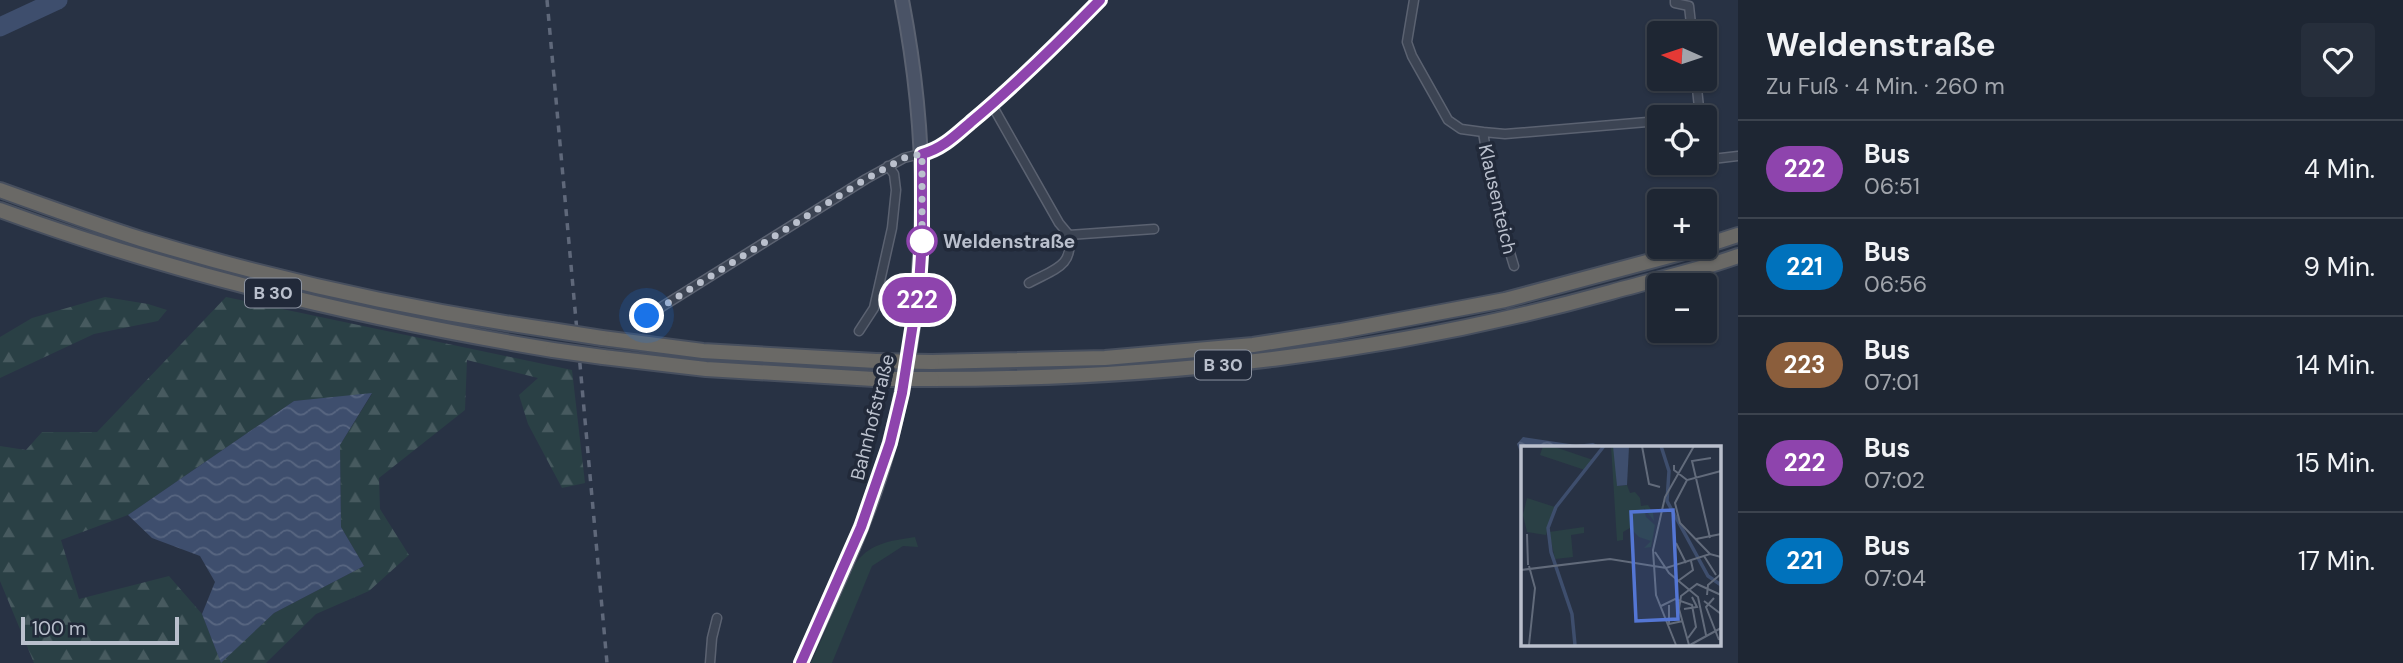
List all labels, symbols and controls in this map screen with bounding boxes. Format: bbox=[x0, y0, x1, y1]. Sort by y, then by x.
north arrow bbox=[1647, 21, 1717, 91]
map controls bbox=[1647, 21, 1717, 343]
text: Weldenstraße bbox=[1766, 23, 1996, 66]
button: heart bbox=[2301, 23, 2375, 97]
text: Zu Fuß · 4 Min. · 260 m bbox=[1766, 71, 2005, 101]
button: locate bbox=[1647, 105, 1717, 175]
text: Bus bbox=[1864, 137, 1910, 171]
street label: Klausenteich bbox=[1473, 142, 1522, 257]
text: 4 Min. bbox=[2304, 152, 2375, 186]
text: 222 bbox=[1784, 153, 1825, 184]
text: 06:51 bbox=[1864, 171, 1920, 201]
button: + bbox=[1647, 189, 1717, 259]
marker: Weldenstraße bbox=[907, 226, 937, 256]
place label: Weldenstraße bbox=[943, 229, 1075, 254]
text: Bus bbox=[1864, 235, 1910, 269]
text: 9 Min. bbox=[2304, 250, 2375, 284]
text: 221 bbox=[1786, 251, 1823, 282]
text: 06:56 bbox=[1864, 269, 1927, 299]
button: − bbox=[1647, 273, 1717, 343]
line badge: 222 bbox=[877, 277, 957, 323]
road number: B 30 bbox=[245, 278, 301, 307]
text: 222 bbox=[896, 284, 938, 315]
your location bbox=[629, 298, 664, 333]
text: Bus bbox=[1864, 333, 1910, 367]
text: 14 Min. bbox=[2296, 348, 2375, 382]
text: 223 bbox=[1783, 349, 1826, 380]
road number: B 30 bbox=[1195, 351, 1251, 380]
street label: Bahnhofstraße bbox=[845, 352, 900, 483]
text: 07:01 bbox=[1864, 367, 1919, 397]
text: Bus bbox=[1864, 431, 1910, 465]
inset map bbox=[1521, 446, 1720, 646]
text: 15 Min. bbox=[2296, 446, 2375, 480]
text: 222 bbox=[1784, 447, 1825, 478]
text: 07:02 bbox=[1864, 465, 1925, 495]
text: Bus bbox=[1864, 529, 1910, 563]
text: 17 Min. bbox=[2298, 544, 2375, 578]
text: 221 bbox=[1786, 545, 1823, 576]
text: 07:04 bbox=[1864, 563, 1926, 593]
scale bar bbox=[21, 614, 178, 646]
text: 100 m bbox=[32, 616, 86, 641]

